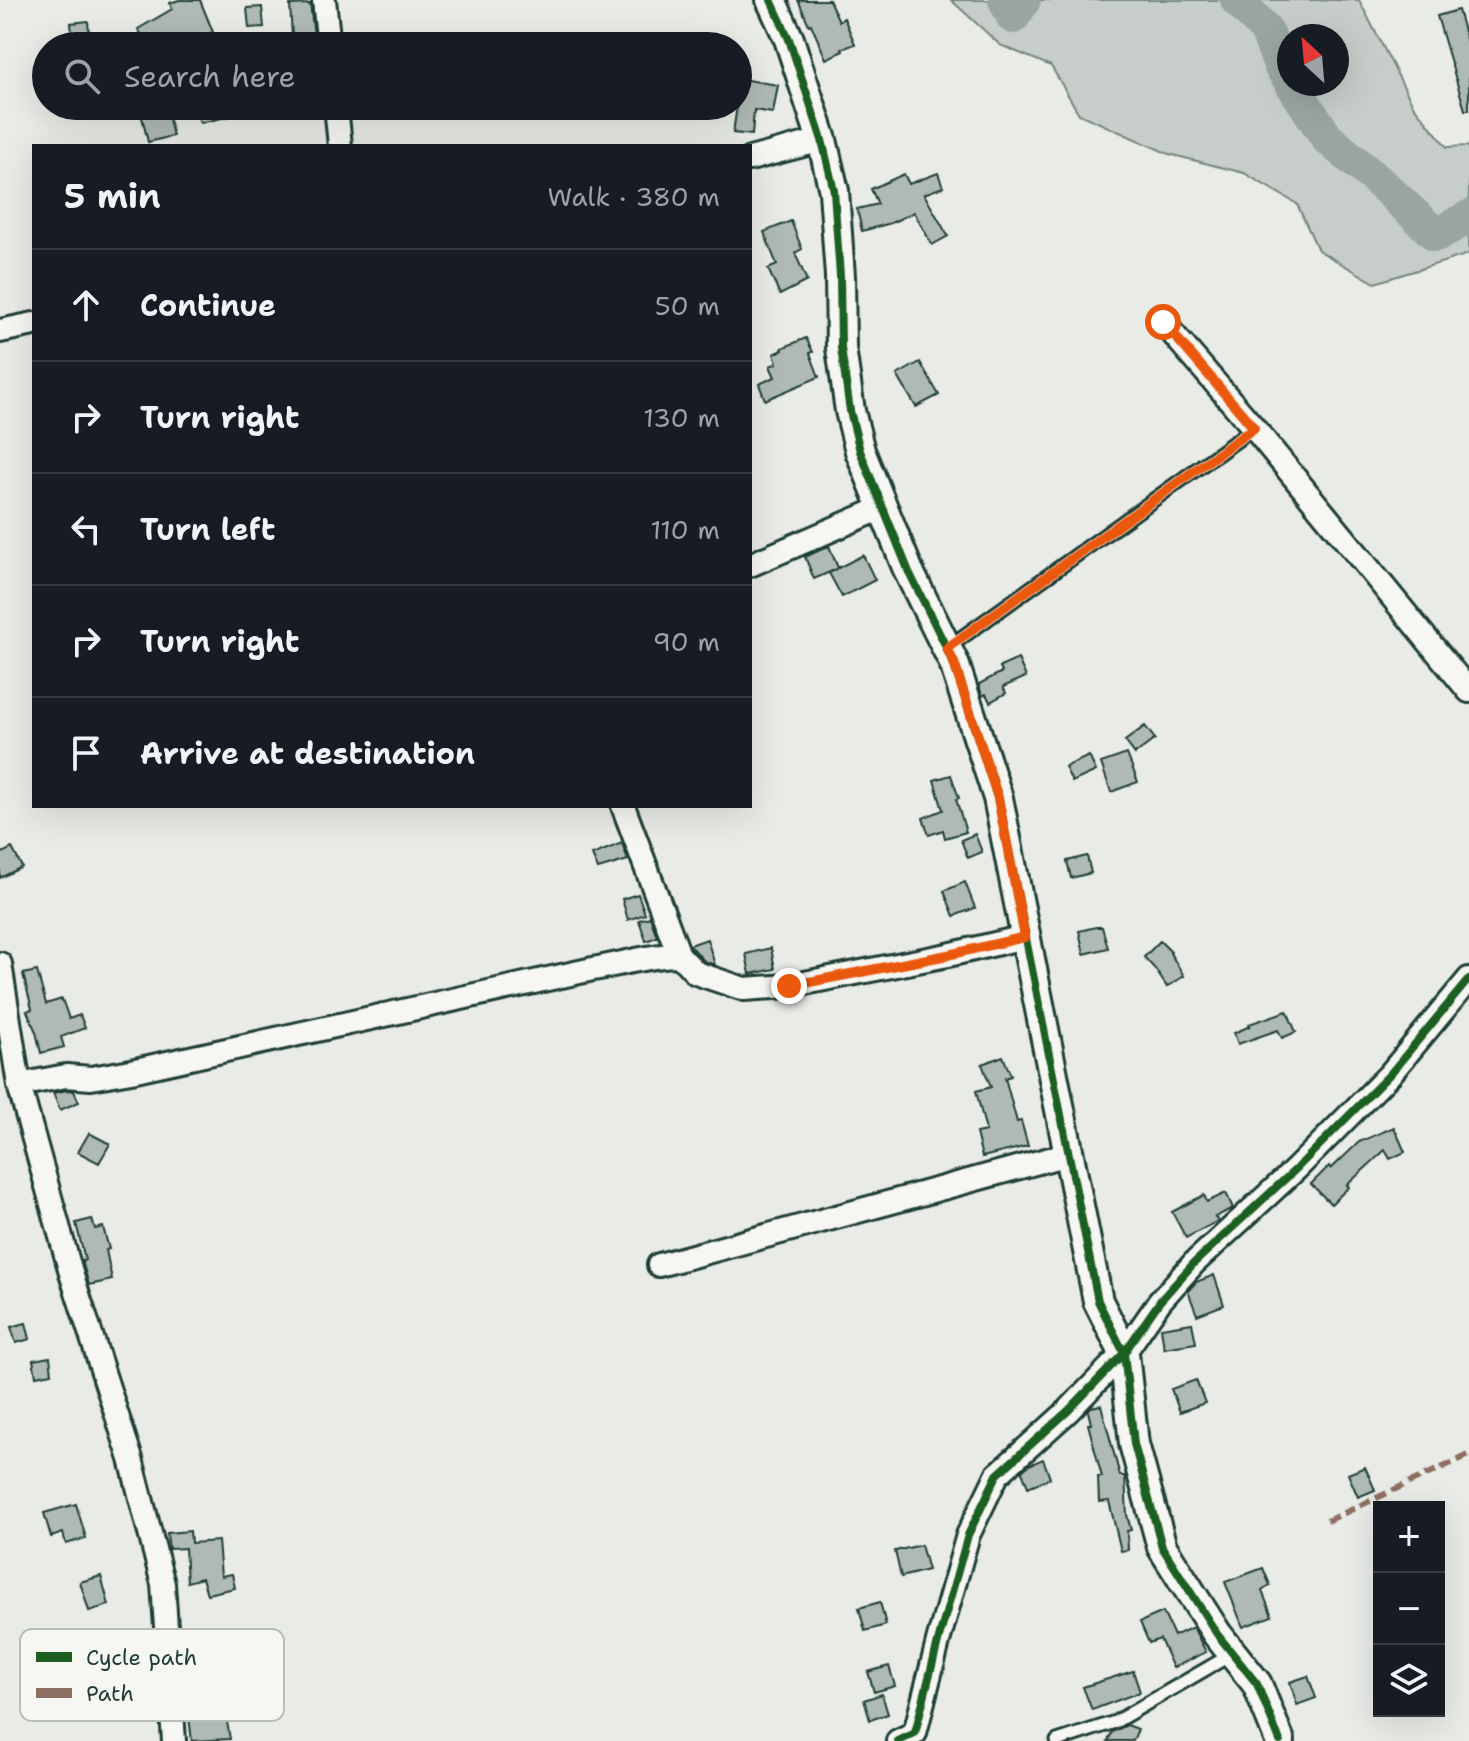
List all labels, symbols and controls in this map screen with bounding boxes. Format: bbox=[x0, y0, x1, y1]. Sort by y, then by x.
north arrow bbox=[1277, 24, 1349, 96]
search box bbox=[32, 32, 752, 120]
icon: search bbox=[60, 54, 104, 98]
text: Search here bbox=[124, 56, 295, 97]
text: 5 min bbox=[64, 173, 161, 219]
text: Walk · 380 m bbox=[547, 179, 720, 214]
icon: ahead bbox=[64, 283, 108, 327]
text: Continue bbox=[140, 285, 276, 326]
text: 50 m bbox=[655, 288, 720, 323]
route start bbox=[1145, 304, 1181, 340]
icon: right bbox=[64, 395, 108, 439]
text: Turn right bbox=[140, 397, 299, 438]
text: 130 m bbox=[643, 400, 720, 435]
icon: left bbox=[64, 507, 108, 551]
text: Turn left bbox=[140, 509, 275, 550]
text: 110 m bbox=[650, 512, 720, 547]
icon: right bbox=[64, 619, 108, 663]
text: Turn right bbox=[140, 621, 299, 662]
text: 90 m bbox=[653, 624, 720, 659]
icon: arrive bbox=[64, 731, 108, 775]
text: Arrive at destination bbox=[140, 733, 475, 774]
route end bbox=[771, 968, 807, 1004]
map controls bbox=[1373, 1501, 1445, 1717]
button: + bbox=[1373, 1501, 1445, 1573]
button: − bbox=[1373, 1573, 1445, 1645]
legend bbox=[20, 1629, 284, 1721]
text: Cycle path bbox=[86, 1643, 197, 1672]
button: layers bbox=[1373, 1645, 1445, 1717]
text: Path bbox=[86, 1679, 134, 1708]

